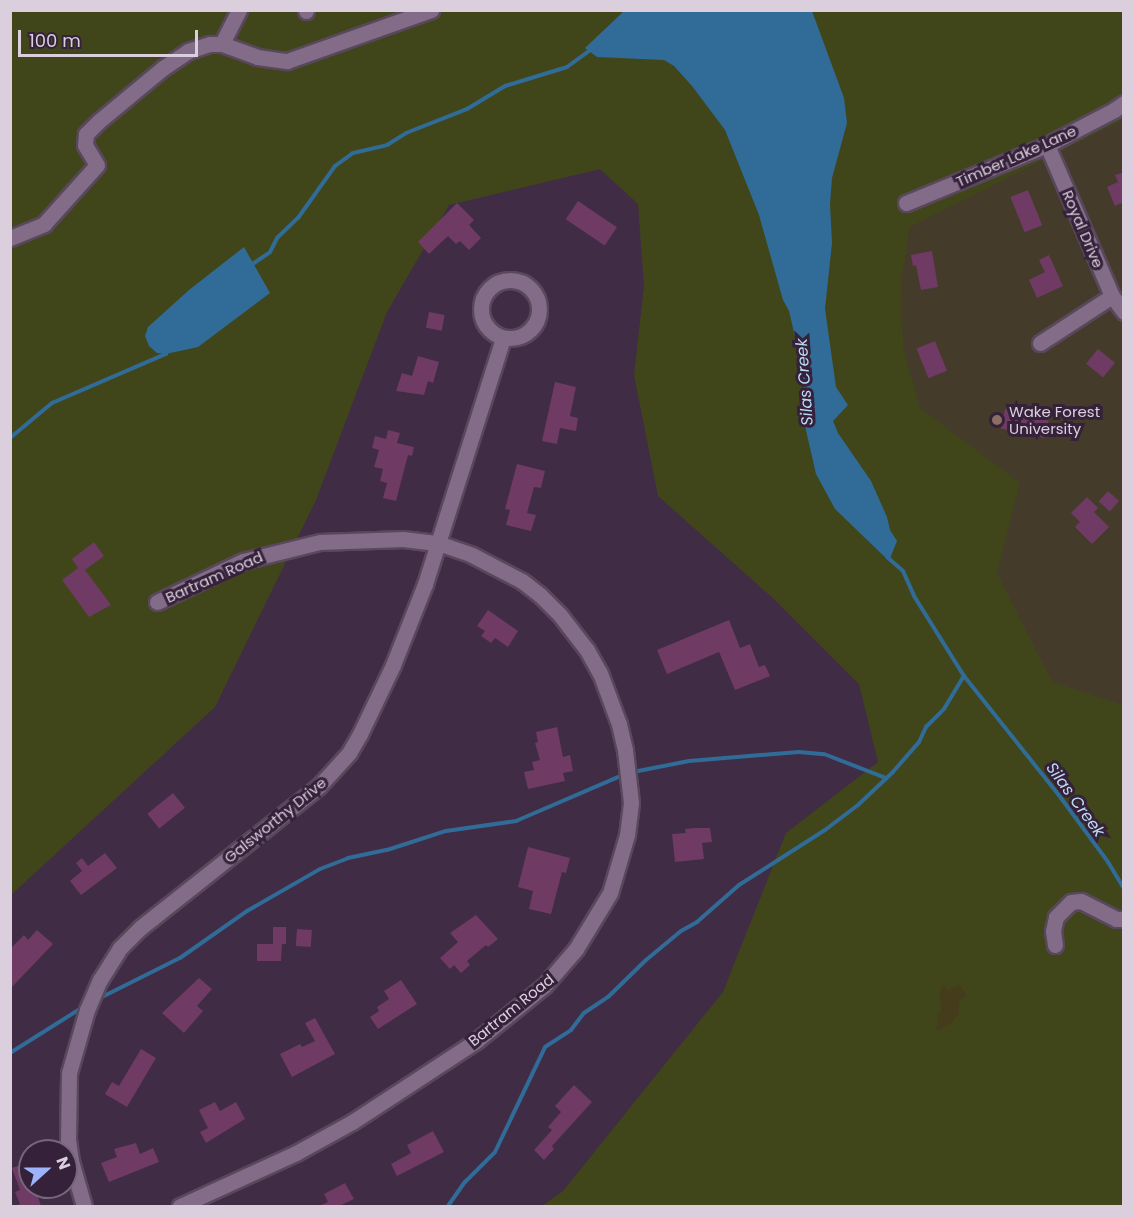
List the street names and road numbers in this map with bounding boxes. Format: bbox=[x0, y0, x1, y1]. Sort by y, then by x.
street label: Timber Lake Lane bbox=[953, 121, 1079, 191]
street label: Royal Drive bbox=[1059, 187, 1107, 271]
street label: Bartram Road bbox=[163, 548, 265, 606]
street label: Galsworthy Drive bbox=[220, 773, 330, 867]
street label: Bartram Road bbox=[465, 970, 557, 1050]

